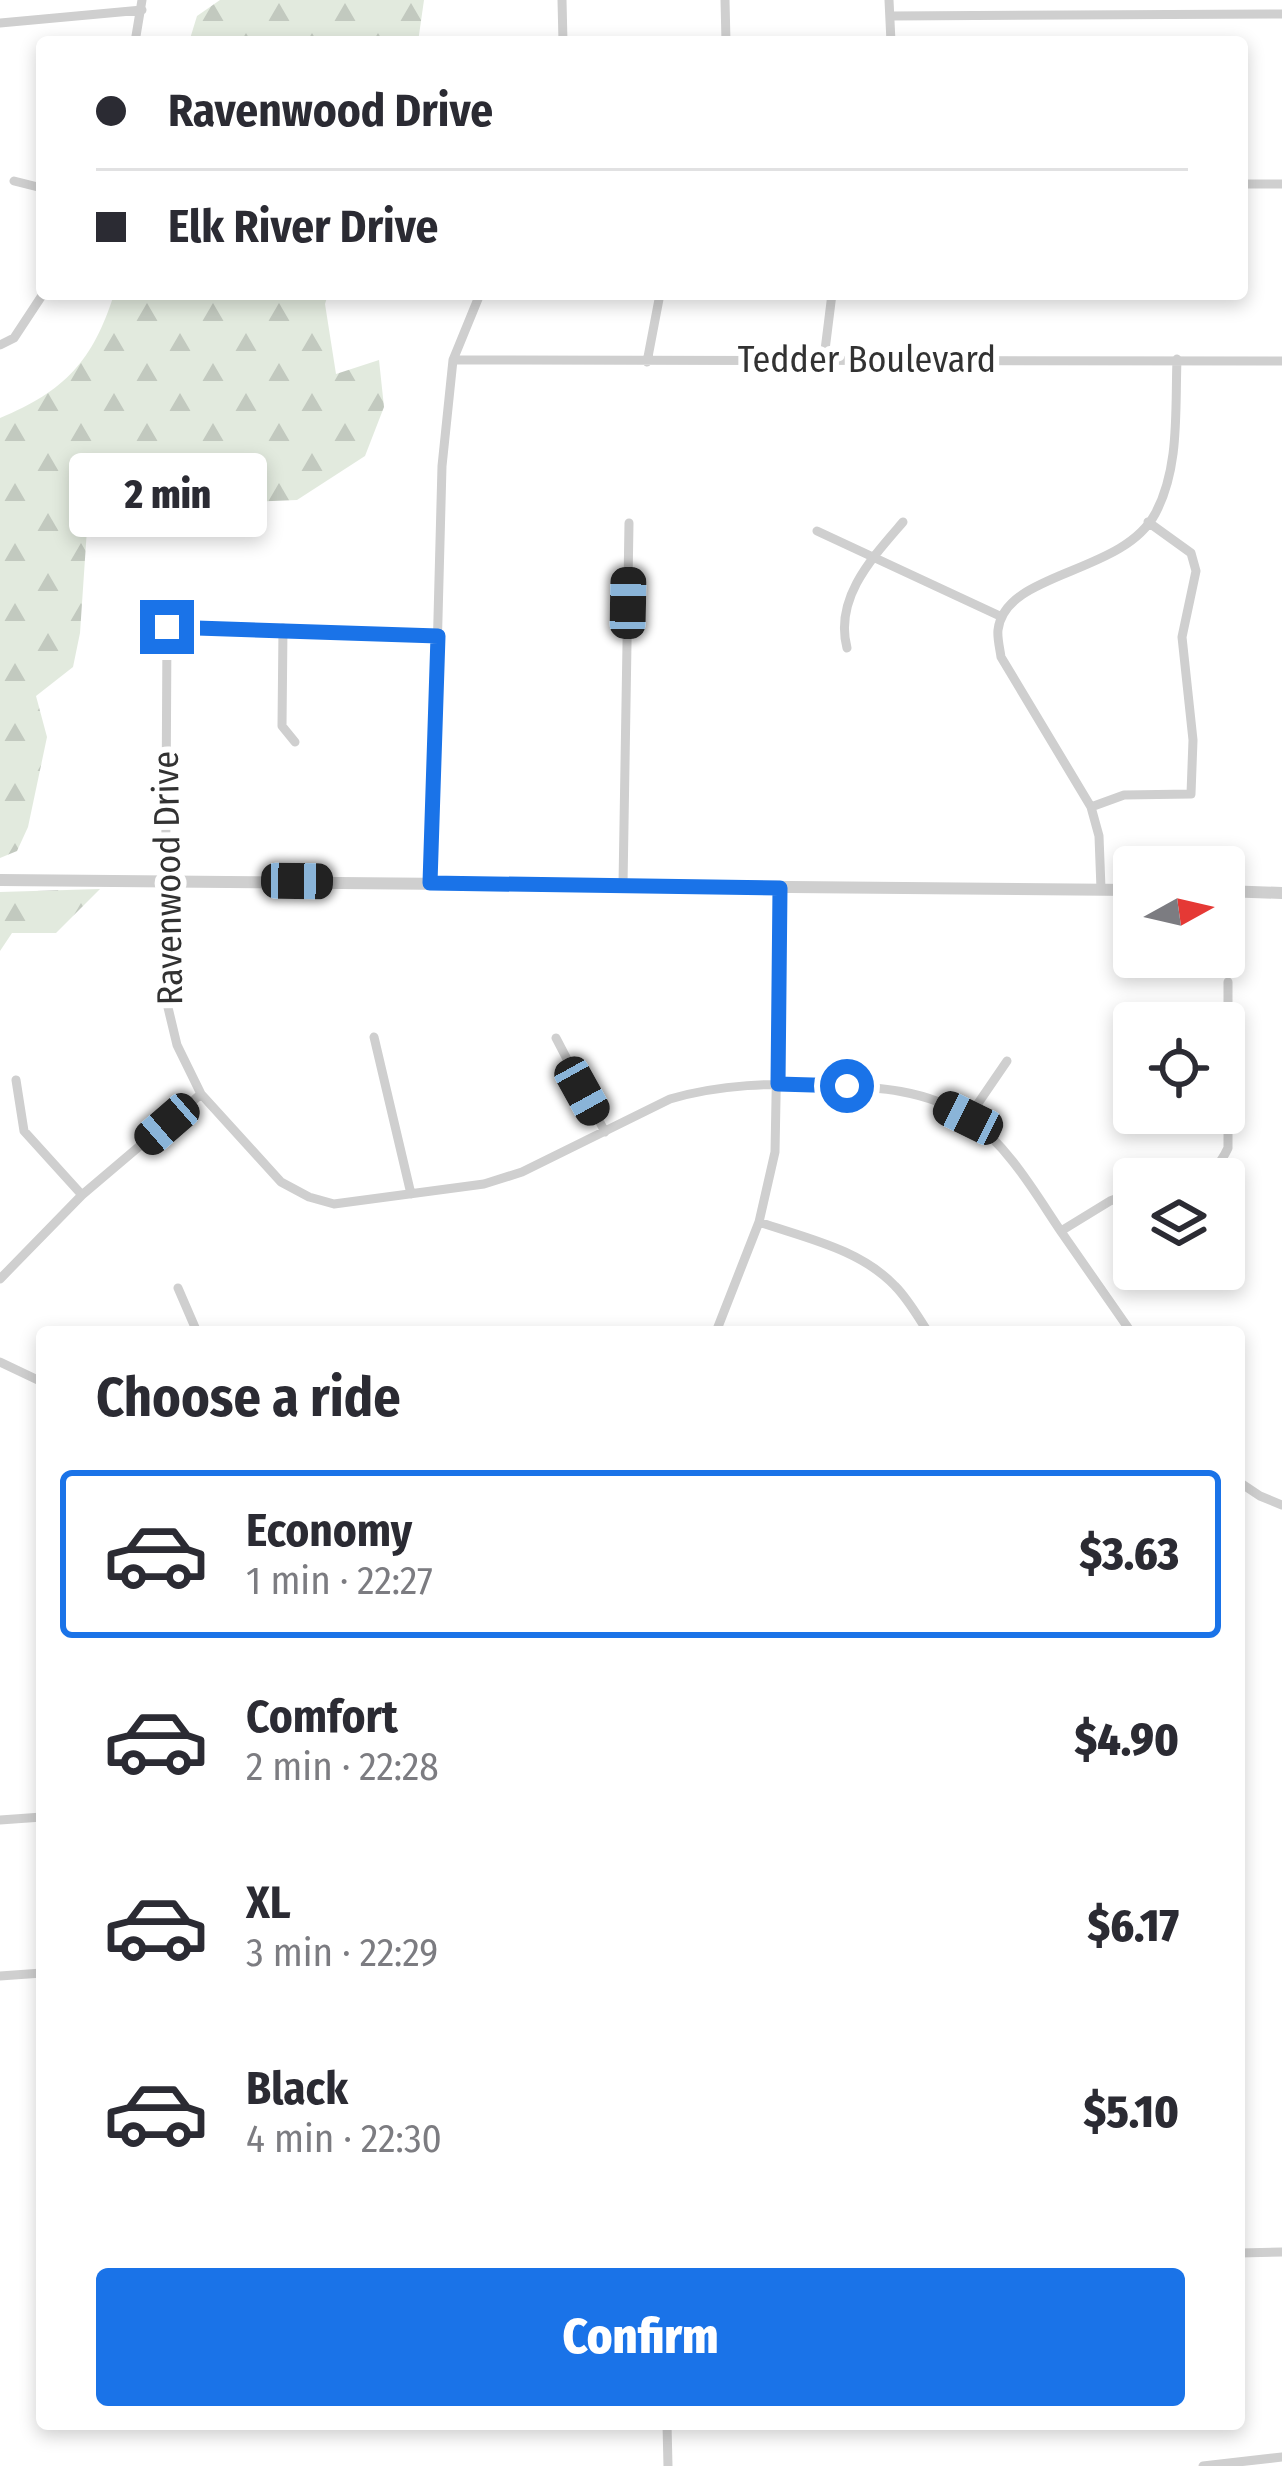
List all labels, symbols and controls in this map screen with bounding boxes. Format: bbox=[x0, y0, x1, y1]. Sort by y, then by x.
text: Ravenwood Drive bbox=[168, 84, 493, 138]
text: Elk River Drive bbox=[168, 200, 438, 254]
street label: Tedder Boulevard bbox=[738, 338, 996, 382]
callout: 2 min bbox=[68, 453, 266, 537]
text: 2 min bbox=[125, 472, 211, 518]
car bbox=[609, 567, 647, 639]
route end bbox=[140, 600, 194, 654]
street label: Ravenwood Drive bbox=[144, 750, 192, 1006]
north arrow bbox=[1113, 846, 1245, 978]
map controls bbox=[1113, 846, 1245, 1290]
car bbox=[261, 862, 333, 900]
button: locate bbox=[1113, 1002, 1245, 1134]
car bbox=[549, 1051, 615, 1131]
route start bbox=[820, 1059, 874, 1113]
car bbox=[928, 1086, 1008, 1150]
car bbox=[128, 1087, 206, 1161]
button: layers bbox=[1113, 1158, 1245, 1290]
text: Choose a ride bbox=[96, 1366, 401, 1430]
icon: car bbox=[102, 1500, 210, 1608]
text: Economy bbox=[246, 1504, 412, 1558]
text: $3.63 bbox=[1080, 1527, 1179, 1581]
text: 1 min · 22:27 bbox=[246, 1558, 433, 1604]
icon: car bbox=[102, 1686, 210, 1794]
text: Comfort bbox=[246, 1690, 398, 1744]
text: $4.90 bbox=[1075, 1713, 1179, 1767]
text: 2 min · 22:28 bbox=[246, 1744, 439, 1790]
icon: car bbox=[102, 1872, 210, 1980]
text: XL bbox=[246, 1876, 291, 1930]
text: $6.17 bbox=[1088, 1899, 1179, 1953]
text: 3 min · 22:29 bbox=[246, 1930, 438, 1976]
icon: car bbox=[102, 2058, 210, 2166]
text: Black bbox=[246, 2062, 348, 2116]
text: $5.10 bbox=[1083, 2085, 1179, 2139]
text: 4 min · 22:30 bbox=[246, 2116, 442, 2162]
button: Confirm bbox=[96, 2268, 1185, 2406]

